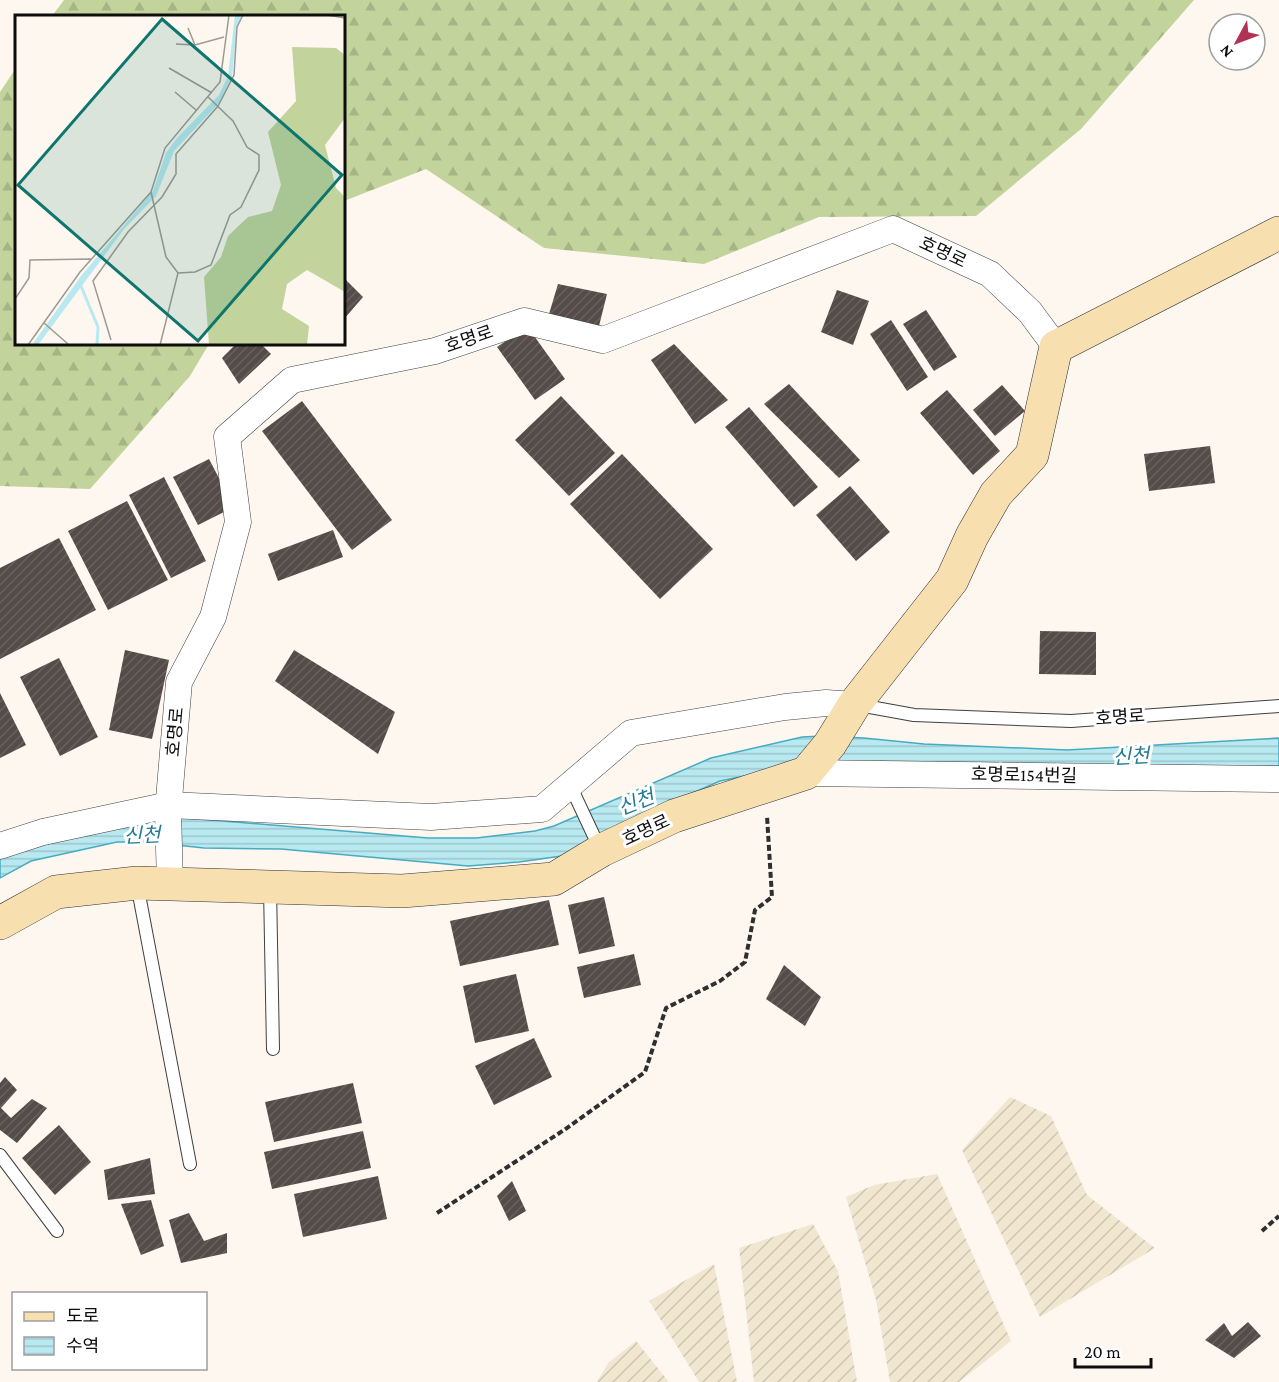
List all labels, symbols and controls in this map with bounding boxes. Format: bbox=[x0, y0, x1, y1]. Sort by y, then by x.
north arrow bbox=[1207, 12, 1267, 72]
inset map bbox=[15, 15, 345, 345]
text: N bbox=[1216, 42, 1236, 61]
street label: 호명로 bbox=[916, 232, 970, 272]
street label: 호명로 bbox=[442, 321, 496, 357]
street label: 호명로 bbox=[1095, 705, 1145, 729]
street label: 호명로 bbox=[163, 706, 187, 758]
water label: 신천 bbox=[1112, 744, 1153, 768]
street label: 호명로154번길 bbox=[971, 764, 1077, 786]
water label: 신천 bbox=[615, 784, 660, 819]
street label: 호명로 bbox=[619, 810, 673, 850]
water label: 신천 bbox=[123, 823, 163, 847]
legend bbox=[12, 1292, 207, 1370]
text: 도로 bbox=[66, 1306, 99, 1326]
scale bar bbox=[1075, 1331, 1152, 1369]
text: 수역 bbox=[66, 1336, 99, 1356]
text: 20 m bbox=[1084, 1342, 1121, 1362]

